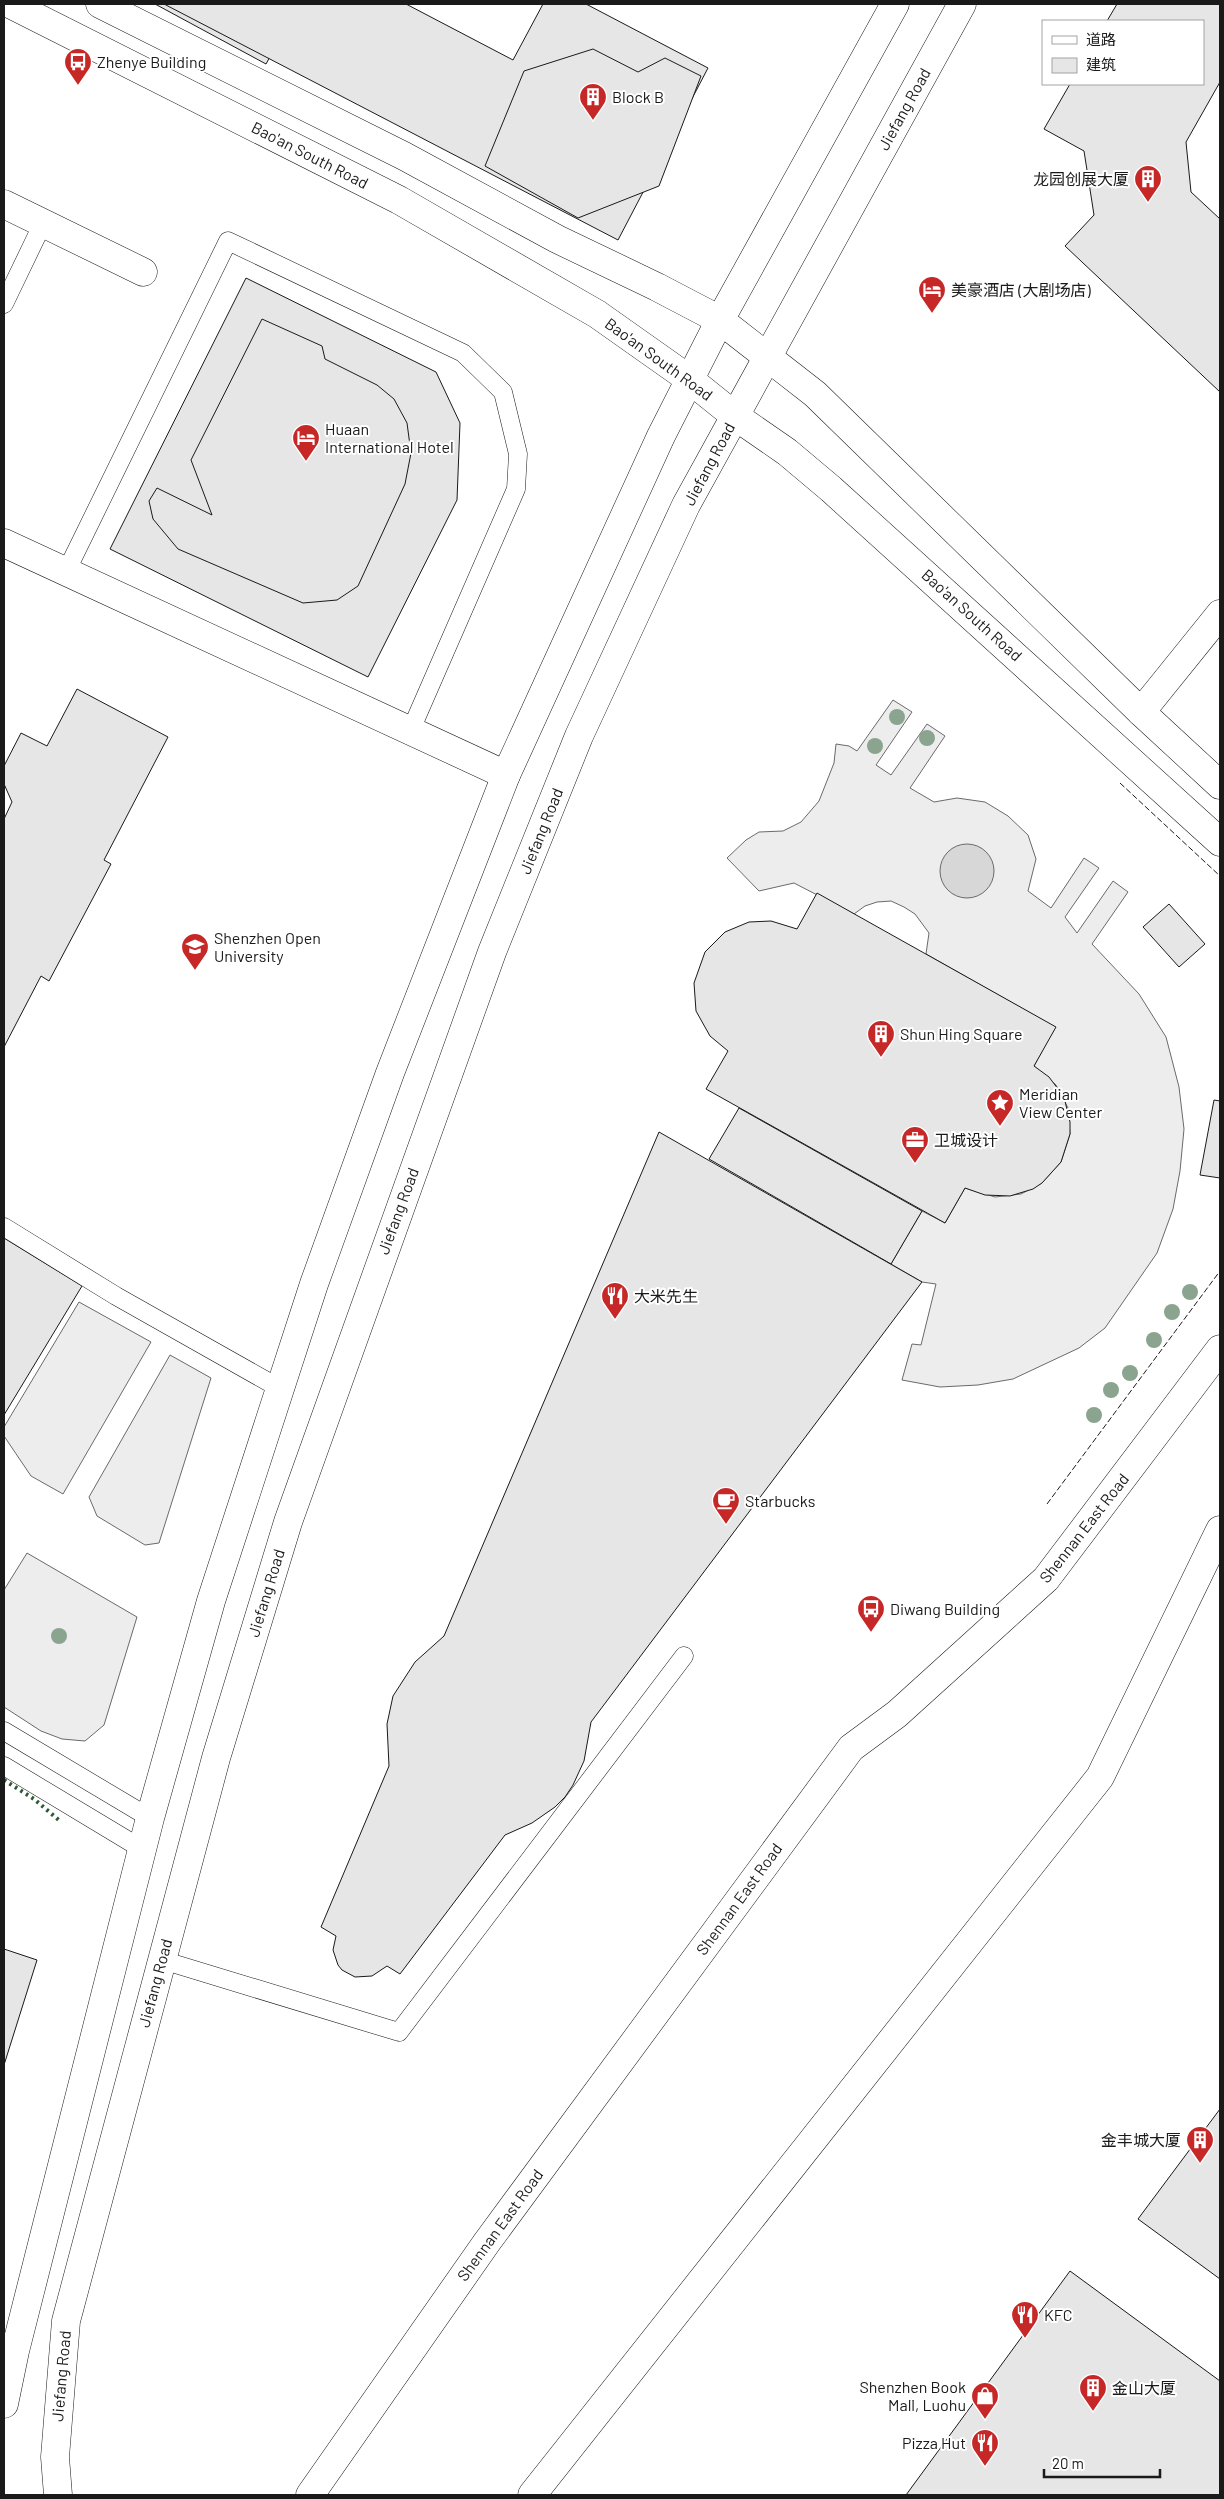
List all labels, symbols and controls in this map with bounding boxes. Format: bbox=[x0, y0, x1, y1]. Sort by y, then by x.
legend bbox=[1042, 20, 1204, 85]
text: 道路 bbox=[1086, 30, 1116, 48]
bus stop icon: Zhenye Building bbox=[63, 47, 93, 86]
place label: Zhenye Building bbox=[97, 52, 206, 71]
text: 建筑 bbox=[1086, 55, 1116, 73]
street label: Jiefang Road bbox=[873, 64, 934, 153]
building icon: Block B bbox=[578, 82, 608, 121]
place label: Block B bbox=[612, 87, 664, 106]
street label: Bao'an South Road bbox=[249, 117, 372, 192]
building icon: 龙园创展大厦 bbox=[1133, 164, 1163, 203]
place label: 龙园创展大厦 bbox=[1033, 169, 1129, 188]
hotel icon: 美豪酒店 (大剧场店) bbox=[917, 275, 947, 314]
place label: 美豪酒店 (大剧场店) bbox=[951, 280, 1091, 299]
street label: Bao'an South Road bbox=[602, 313, 717, 404]
place label: Huaan International Hotel bbox=[325, 419, 454, 456]
street label: Jiefang Road bbox=[679, 419, 738, 508]
hotel icon: Huaan International Hotel bbox=[291, 423, 321, 462]
street label: Bao'an South Road bbox=[918, 565, 1026, 665]
street label: Jiefang Road bbox=[515, 785, 566, 877]
place label: Shenzhen Open University bbox=[214, 928, 321, 965]
school or university icon: Shenzhen Open University bbox=[180, 932, 210, 971]
building icon: Shun Hing Square bbox=[866, 1019, 896, 1058]
place label: Shun Hing Square bbox=[900, 1024, 1023, 1043]
place label: Meridian View Center bbox=[1019, 1084, 1103, 1121]
place icon: Meridian View Center bbox=[985, 1088, 1015, 1127]
office icon: 卫城设计 bbox=[900, 1125, 930, 1164]
place label: 卫城设计 bbox=[934, 1130, 998, 1149]
street label: Jiefang Road bbox=[373, 1165, 422, 1257]
restaurant icon: 大米先生 bbox=[600, 1281, 630, 1320]
place label: 大米先生 bbox=[634, 1286, 698, 1305]
street label: Shennan East Road bbox=[1035, 1469, 1132, 1586]
cafe icon: Starbucks bbox=[711, 1486, 741, 1525]
place label: Starbucks bbox=[745, 1491, 815, 1510]
street label: Jiefang Road bbox=[243, 1547, 288, 1639]
bus stop icon: Diwang Building bbox=[856, 1594, 886, 1633]
place label: Diwang Building bbox=[890, 1599, 1000, 1618]
street label: Shennan East Road bbox=[692, 1839, 786, 1958]
street label: Jiefang Road bbox=[134, 1936, 175, 2029]
building icon: 金丰城大厦 bbox=[1185, 2125, 1215, 2164]
place label: 金丰城大厦 bbox=[1101, 2130, 1181, 2149]
street label: Shennan East Road bbox=[453, 2165, 547, 2284]
restaurant icon: KFC bbox=[1010, 2300, 1040, 2339]
place label: KFC bbox=[1044, 2305, 1073, 2324]
street label: Jiefang Road bbox=[47, 2330, 74, 2422]
building icon: 金山大厦 bbox=[1078, 2373, 1108, 2412]
place label: Shenzhen Book Mall, Luohu bbox=[860, 2377, 966, 2414]
place label: 金山大厦 bbox=[1112, 2378, 1176, 2397]
shop icon: Shenzhen Book Mall, Luohu bbox=[970, 2381, 1000, 2420]
restaurant icon: Pizza Hut bbox=[970, 2428, 1000, 2467]
place label: Pizza Hut bbox=[902, 2433, 966, 2452]
scale bar bbox=[1044, 2446, 1160, 2478]
text: 20 m bbox=[1052, 2454, 1084, 2472]

